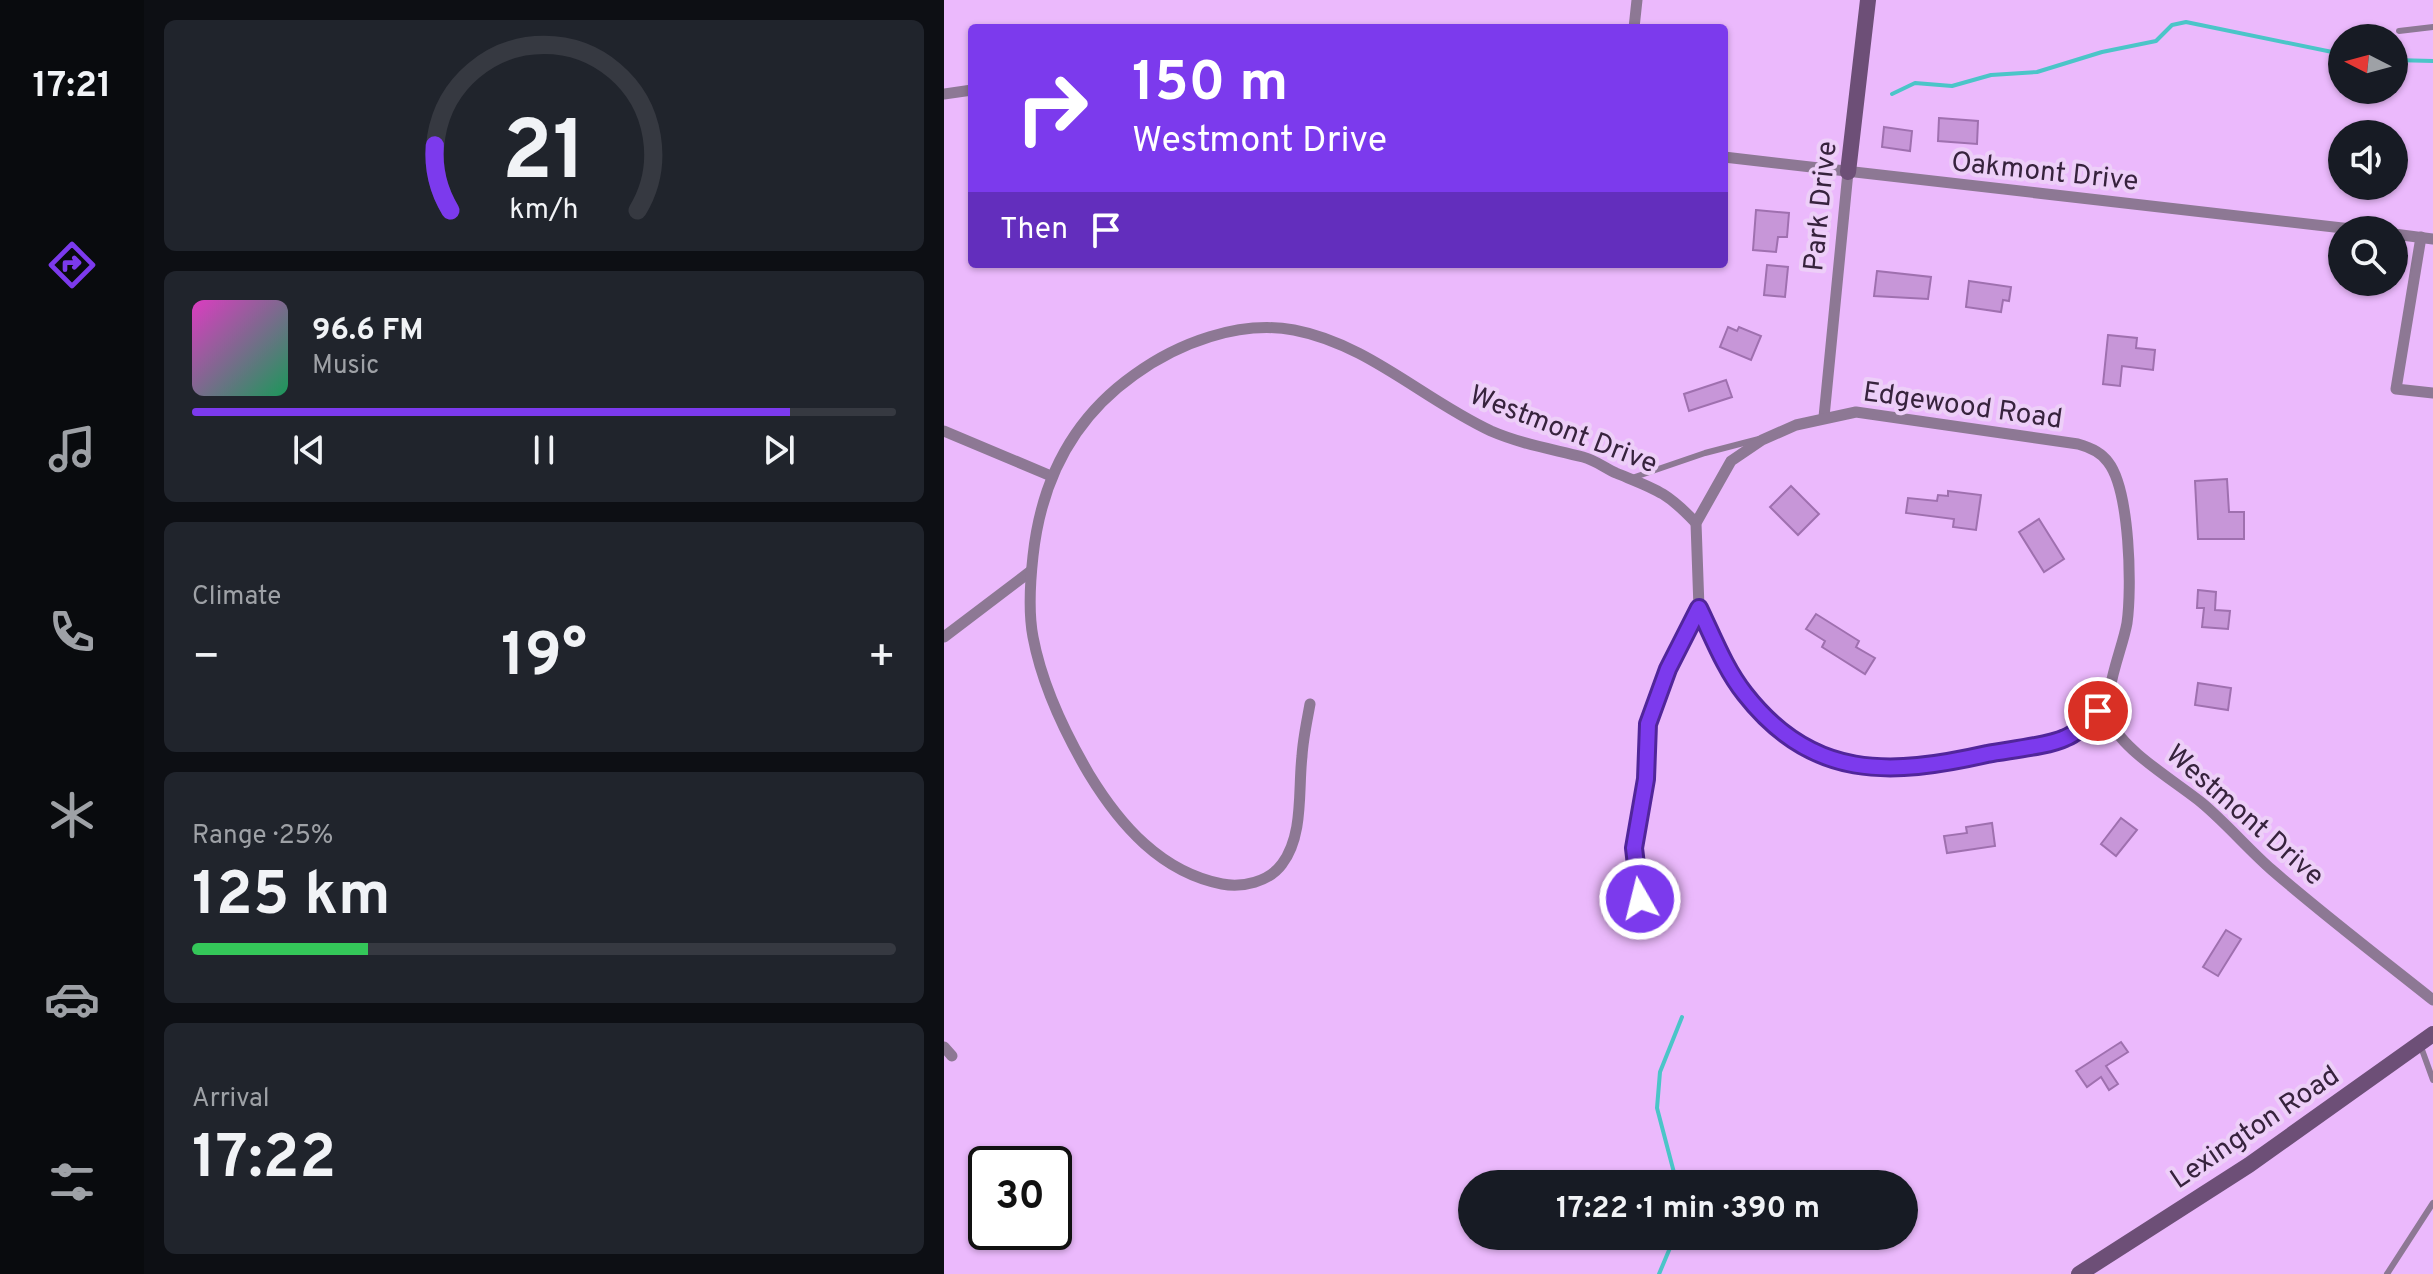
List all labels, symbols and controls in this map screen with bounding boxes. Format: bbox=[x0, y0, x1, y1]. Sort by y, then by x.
north arrow bbox=[2328, 24, 2408, 104]
map controls bbox=[2328, 24, 2408, 296]
text: 150 m bbox=[1132, 50, 1288, 120]
icon: right bbox=[1000, 56, 1104, 160]
text: 17:21 bbox=[33, 64, 111, 110]
text: 21 bbox=[502, 104, 586, 209]
text: Westmont Drive bbox=[1132, 119, 1387, 165]
button: sound bbox=[2328, 120, 2408, 200]
street label: Park Drive bbox=[1797, 139, 1847, 273]
street label: Oakmont Drive bbox=[1949, 145, 2140, 201]
text: km/h bbox=[509, 194, 579, 230]
icon: arrive bbox=[1084, 208, 1128, 252]
text: Then bbox=[1000, 212, 1068, 249]
button: search bbox=[2328, 216, 2408, 296]
icon: directions bbox=[44, 237, 100, 293]
text: 96.6 FM bbox=[312, 313, 424, 350]
text: Music bbox=[312, 350, 379, 383]
street label: Edgewood Road bbox=[1861, 375, 2065, 439]
street label: Westmont Drive bbox=[1464, 378, 1662, 483]
icon: music bbox=[44, 421, 100, 477]
icon: previous bbox=[287, 428, 331, 472]
icon: pause bbox=[522, 428, 566, 472]
icon: next bbox=[757, 428, 801, 472]
text: Climate bbox=[192, 581, 281, 614]
icon: phone bbox=[44, 604, 100, 660]
text: 19° bbox=[501, 621, 587, 697]
text: − bbox=[192, 631, 220, 687]
text: + bbox=[868, 631, 896, 687]
pin bbox=[2064, 677, 2132, 745]
icon: arrive bbox=[2076, 689, 2120, 733]
street label: Westmont Drive bbox=[2157, 738, 2331, 895]
icon: climate bbox=[44, 787, 100, 843]
text: Range · 25% bbox=[192, 820, 333, 853]
position arrow bbox=[1598, 857, 1682, 941]
text: 125 km bbox=[192, 860, 391, 936]
icon: car bbox=[44, 971, 100, 1027]
street label: Lexington Road bbox=[2164, 1059, 2347, 1198]
text: Arrival bbox=[192, 1083, 270, 1116]
text: 17:22 bbox=[192, 1123, 336, 1199]
speed limit sign: 30 bbox=[968, 1146, 1072, 1250]
icon: filters bbox=[44, 1154, 100, 1210]
text: 17:22 · 1 min · 390 m bbox=[1556, 1191, 1820, 1228]

